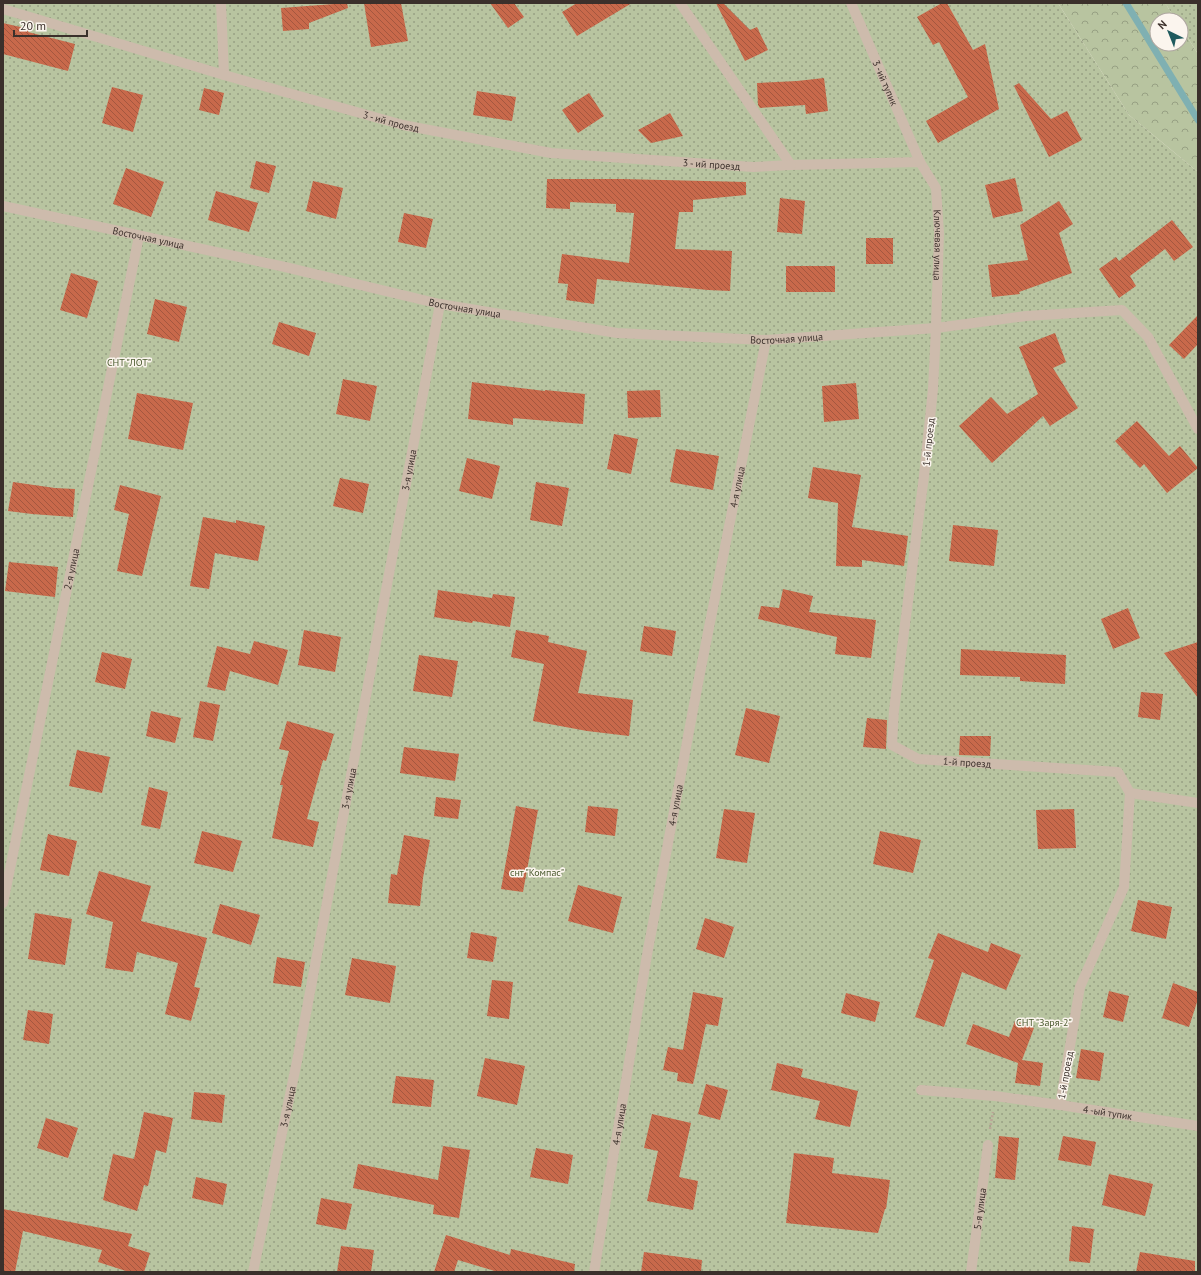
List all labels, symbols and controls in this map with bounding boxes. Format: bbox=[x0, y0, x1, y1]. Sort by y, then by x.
scale bar bbox=[14, 12, 87, 38]
north arrow bbox=[1149, 12, 1189, 52]
text: N bbox=[1155, 17, 1170, 32]
text: 20 m bbox=[20, 18, 46, 33]
street label: 3 -ий тупик bbox=[870, 58, 901, 108]
street label: 3 - ий проезд bbox=[361, 108, 421, 135]
street label: 3 - ий проезд bbox=[682, 156, 741, 173]
street label: Ключевая улица bbox=[930, 209, 945, 281]
street label: Восточная улица bbox=[111, 224, 186, 252]
street label: Восточная улица bbox=[427, 296, 502, 321]
street label: Восточная улица bbox=[750, 330, 823, 347]
park label: СНТ "ЛОТ" bbox=[107, 356, 151, 369]
street label: 1-й проезд bbox=[920, 417, 938, 467]
street label: 3-я улица bbox=[399, 448, 419, 492]
street label: 4-я улица bbox=[727, 465, 748, 509]
street label: 2-я улица bbox=[61, 547, 82, 591]
street label: 1-й проезд bbox=[942, 755, 992, 771]
street label: 3-я улица bbox=[339, 767, 359, 810]
street label: 4-я улица bbox=[665, 783, 686, 827]
park label: снт "Компас" bbox=[510, 866, 564, 879]
park label: СНТ "Заря-2" bbox=[1016, 1016, 1072, 1029]
street label: 1-й проезд bbox=[1055, 1050, 1076, 1100]
street label: 3-я улица bbox=[277, 1085, 299, 1129]
street label: 4-я улица bbox=[609, 1102, 629, 1146]
street label: 4 -ый тупик bbox=[1082, 1103, 1133, 1123]
street label: 5-я улица bbox=[971, 1187, 989, 1230]

